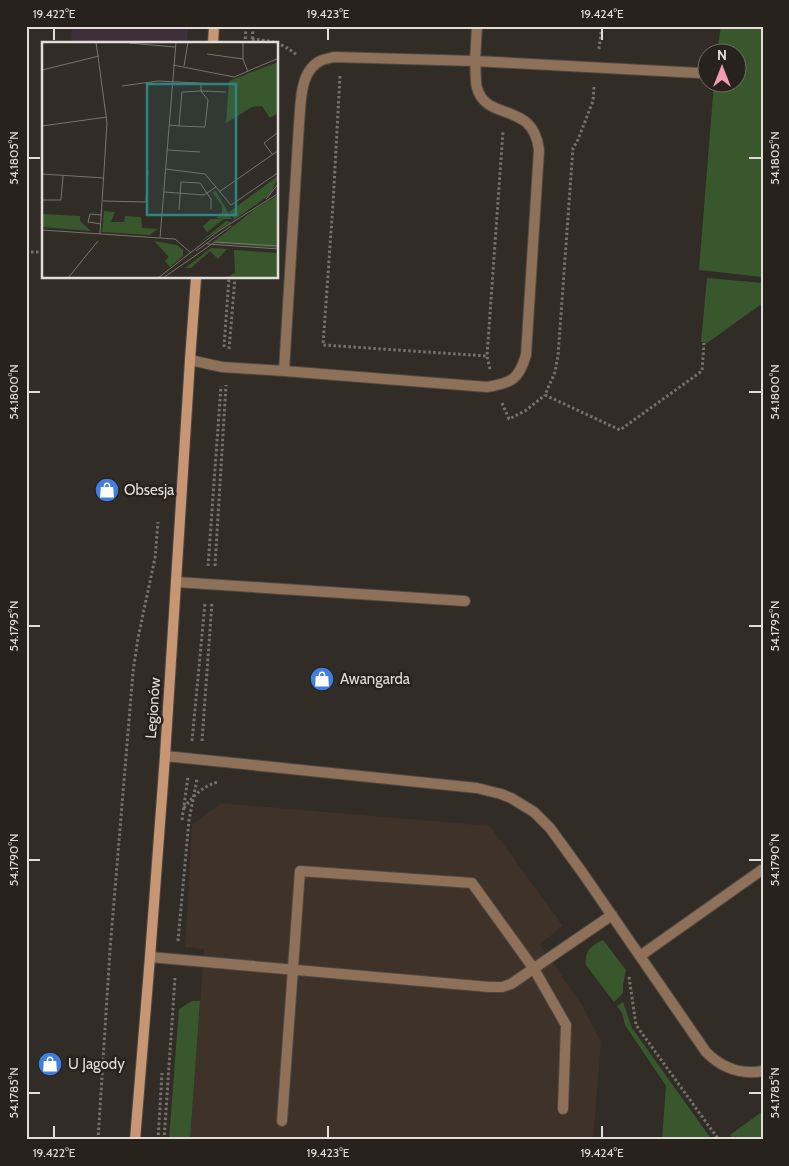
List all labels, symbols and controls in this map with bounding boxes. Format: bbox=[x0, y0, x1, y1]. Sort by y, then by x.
text: 19.422°E bbox=[33, 6, 76, 21]
text: 19.423°E bbox=[307, 6, 350, 21]
text: 19.424°E bbox=[580, 6, 624, 21]
inset map bbox=[42, 42, 279, 279]
north arrow bbox=[696, 42, 746, 92]
text: N bbox=[717, 46, 727, 64]
text: 54.1805°N bbox=[6, 131, 21, 185]
text: 54.1805°N bbox=[767, 131, 782, 185]
text: 54.1800°N bbox=[6, 364, 21, 420]
text: 54.1800°N bbox=[767, 364, 782, 420]
shop icon: Obsesja bbox=[94, 477, 120, 503]
place label: Obsesja bbox=[124, 481, 175, 499]
text: 54.1795°N bbox=[6, 601, 21, 651]
text: 54.1795°N bbox=[767, 601, 782, 651]
shop icon: Awangarda bbox=[309, 666, 335, 692]
place label: Awangarda bbox=[340, 670, 411, 688]
street label: Legionów bbox=[142, 676, 164, 739]
text: 54.1790°N bbox=[6, 834, 21, 886]
text: 54.1790°N bbox=[767, 834, 782, 886]
shop icon: U Jagody bbox=[37, 1051, 63, 1077]
place label: U Jagody bbox=[68, 1055, 125, 1073]
text: 54.1785°N bbox=[6, 1067, 21, 1119]
text: 54.1785°N bbox=[767, 1067, 782, 1119]
text: 19.422°E bbox=[33, 1145, 76, 1160]
text: 19.423°E bbox=[307, 1145, 350, 1160]
text: 19.424°E bbox=[580, 1145, 624, 1160]

